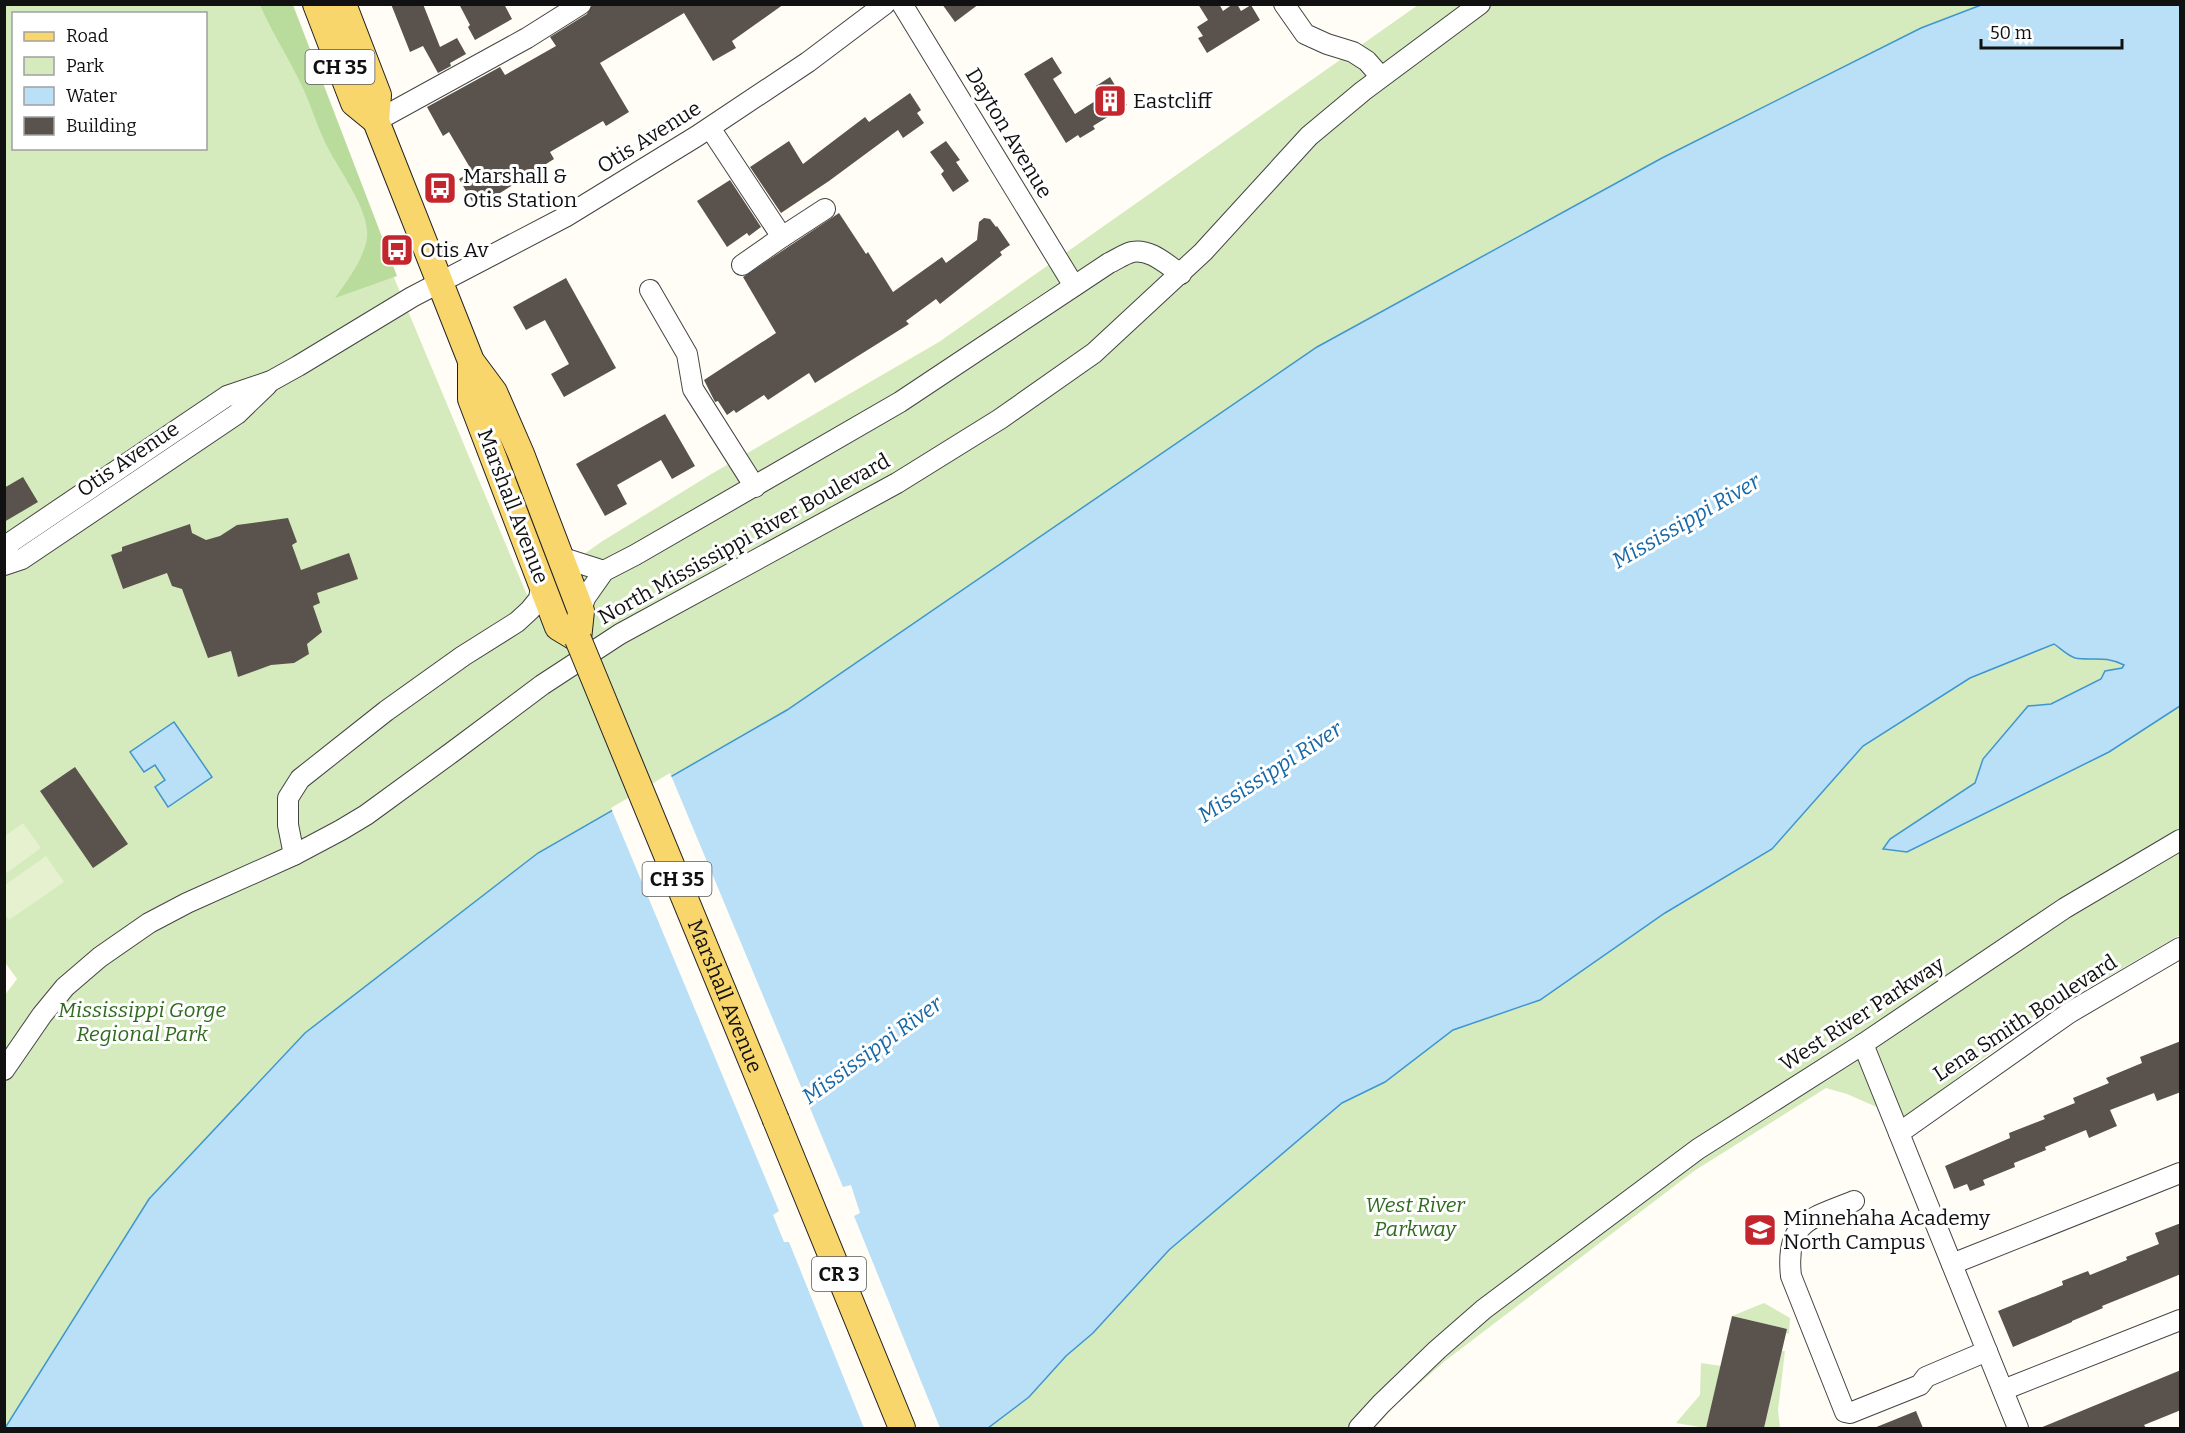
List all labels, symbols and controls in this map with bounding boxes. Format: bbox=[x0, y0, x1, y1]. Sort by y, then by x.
legend bbox=[12, 12, 207, 150]
scale bar bbox=[1981, 12, 2122, 50]
text: 50 m bbox=[1990, 22, 2032, 44]
text: Road bbox=[66, 25, 109, 47]
road number: CH 35 bbox=[306, 50, 374, 84]
text: Park bbox=[66, 55, 105, 77]
street label: Dayton Avenue bbox=[960, 63, 1058, 203]
building icon: Eastcliff bbox=[1092, 83, 1128, 119]
text: Water bbox=[66, 85, 117, 107]
place label: Eastcliff bbox=[1133, 88, 1213, 114]
street label: Otis Avenue bbox=[592, 95, 706, 179]
text: Building bbox=[66, 115, 137, 137]
place label: Marshall & Otis Station bbox=[463, 163, 577, 213]
bus stop icon: Marshall & Otis Station bbox=[422, 170, 458, 206]
bus stop icon: Otis Av bbox=[379, 232, 415, 268]
place label: Otis Av bbox=[420, 237, 489, 263]
street label: Otis Avenue bbox=[72, 415, 184, 503]
street label: Marshall Avenue bbox=[472, 425, 554, 587]
street label: North Mississippi River Boulevard bbox=[594, 448, 894, 630]
water label: Mississippi River bbox=[1607, 467, 1766, 574]
water label: Mississippi River bbox=[1193, 715, 1348, 829]
road number: CH 35 bbox=[642, 862, 712, 896]
street label: Marshall Avenue bbox=[682, 915, 768, 1077]
street label: Lena Smith Boulevard bbox=[1928, 949, 2122, 1087]
street label: West River Parkway bbox=[1775, 951, 1950, 1077]
water label: Mississippi River bbox=[797, 990, 948, 1110]
park label: Mississippi Gorge Regional Park bbox=[58, 997, 227, 1047]
park label: West River Parkway bbox=[1365, 1192, 1466, 1242]
place label: Minnehaha Academy North Campus bbox=[1783, 1205, 1991, 1255]
school or university icon: Minnehaha Academy North Campus bbox=[1742, 1212, 1778, 1248]
road number: CR 3 bbox=[812, 1257, 866, 1291]

